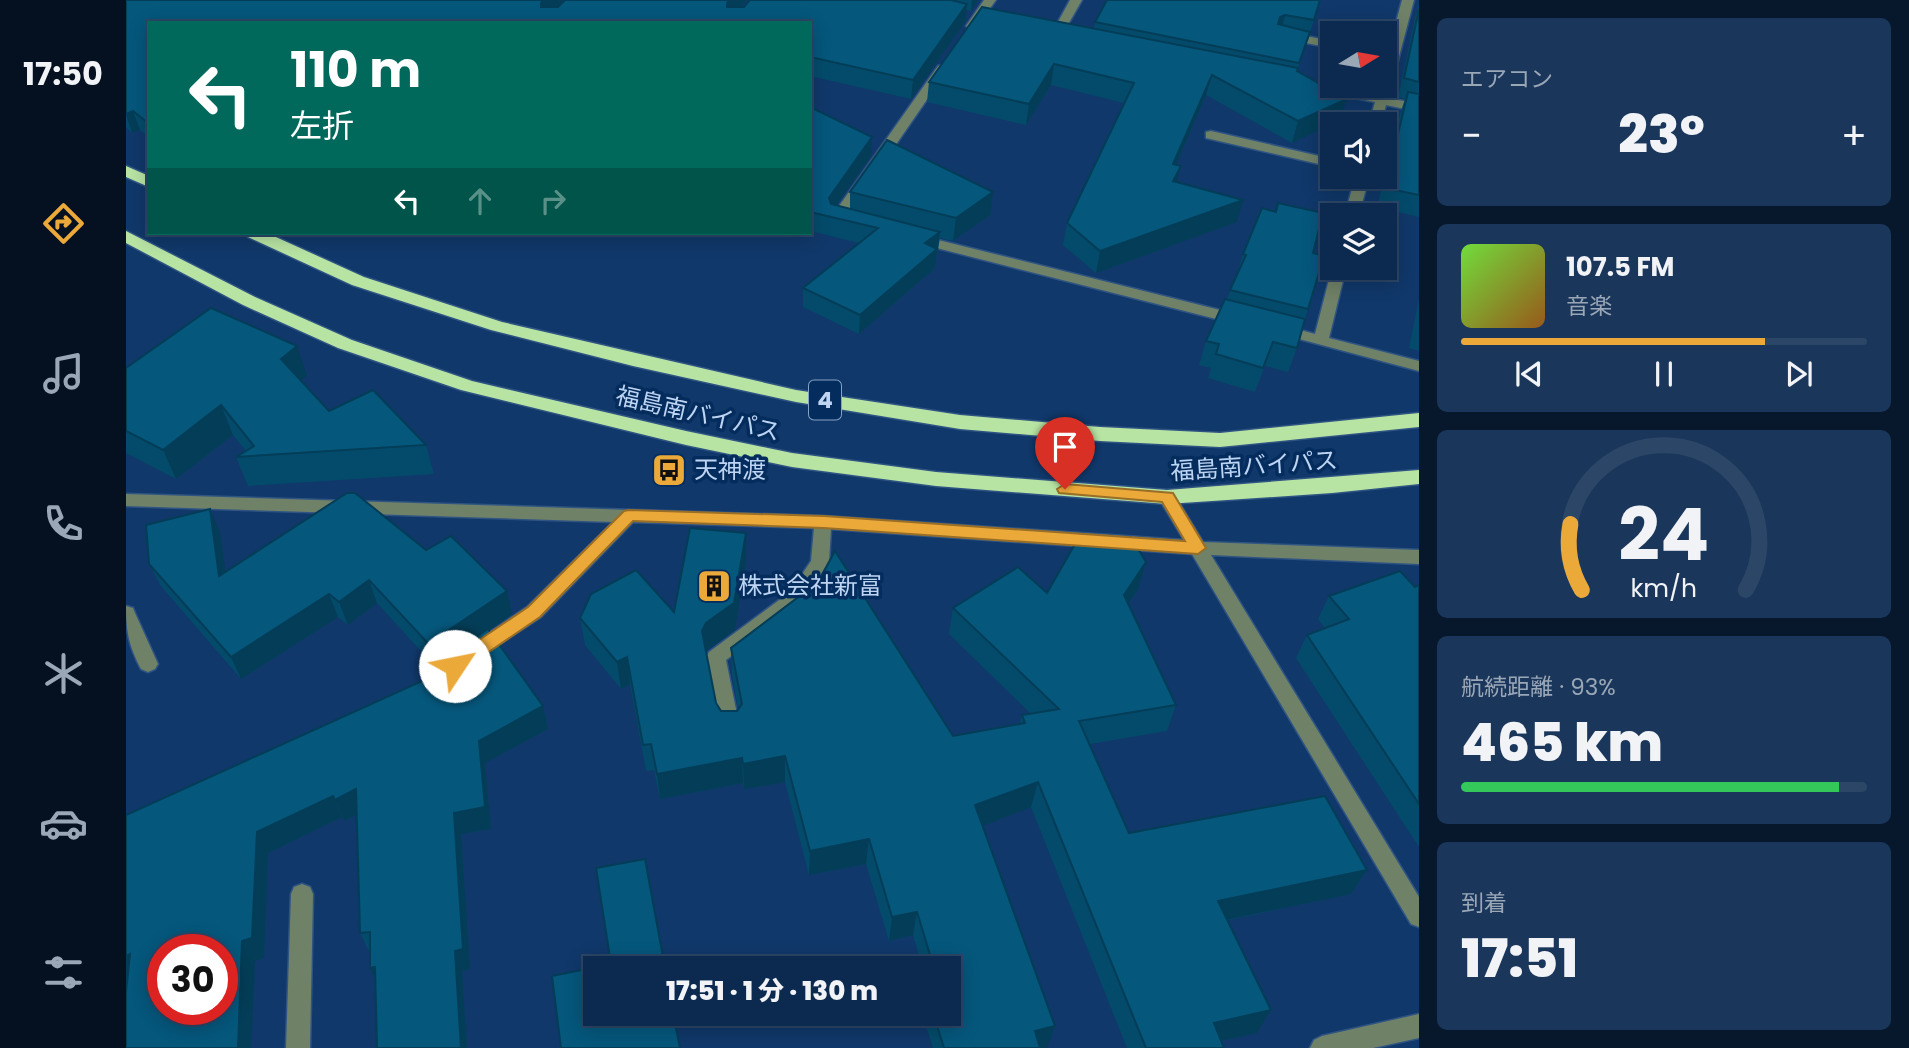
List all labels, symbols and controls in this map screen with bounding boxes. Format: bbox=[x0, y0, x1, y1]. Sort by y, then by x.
north arrow bbox=[1320, 21, 1396, 98]
map controls bbox=[1320, 21, 1397, 280]
text: 110 m bbox=[290, 36, 421, 104]
icon: left bbox=[175, 49, 266, 140]
text: 17:50 bbox=[23, 51, 103, 96]
text: エアコン bbox=[1461, 63, 1553, 95]
text: 23° bbox=[1618, 98, 1705, 171]
text: 左折 bbox=[290, 103, 354, 148]
text: − bbox=[1461, 109, 1482, 162]
text: + bbox=[1841, 109, 1867, 162]
button: sound bbox=[1320, 112, 1397, 189]
icon: left bbox=[388, 182, 426, 220]
icon: ahead bbox=[461, 182, 499, 220]
icon: right bbox=[534, 182, 572, 220]
icon: directions bbox=[39, 199, 88, 248]
button: layers bbox=[1320, 203, 1397, 280]
text: 107.5 FM bbox=[1566, 249, 1674, 285]
text: 音楽 bbox=[1566, 290, 1612, 322]
icon: music bbox=[39, 349, 88, 398]
icon: previous bbox=[1510, 355, 1548, 393]
icon: pause bbox=[1645, 355, 1683, 393]
icon: next bbox=[1780, 355, 1818, 393]
street label: 福島南バイパス bbox=[613, 379, 783, 448]
road number: 4 bbox=[809, 380, 841, 420]
pin bbox=[1035, 417, 1095, 489]
icon: arrive bbox=[1046, 428, 1084, 466]
street label: 福島南バイパス bbox=[1169, 443, 1339, 488]
bus stop icon: 天神渡 bbox=[650, 451, 688, 489]
place label: 天神渡 bbox=[694, 453, 766, 486]
text: 24 bbox=[1619, 484, 1709, 585]
icon: phone bbox=[39, 499, 88, 548]
building icon: 株式会社新富 bbox=[695, 567, 733, 605]
place label: 株式会社新富 bbox=[738, 569, 882, 602]
text: km/h bbox=[1631, 571, 1697, 606]
position arrow bbox=[418, 629, 492, 703]
icon: climate bbox=[39, 649, 88, 698]
text: 航続距離 · 93% bbox=[1461, 671, 1616, 703]
text: 465 km bbox=[1461, 706, 1663, 779]
icon: car bbox=[39, 799, 88, 848]
text: 到着 bbox=[1461, 887, 1507, 919]
text: 17:51 bbox=[1461, 922, 1578, 995]
speed limit sign: 30 bbox=[147, 934, 238, 1025]
icon: filters bbox=[39, 948, 88, 997]
text: 17:51 · 1 分 · 130 m bbox=[666, 973, 878, 1009]

